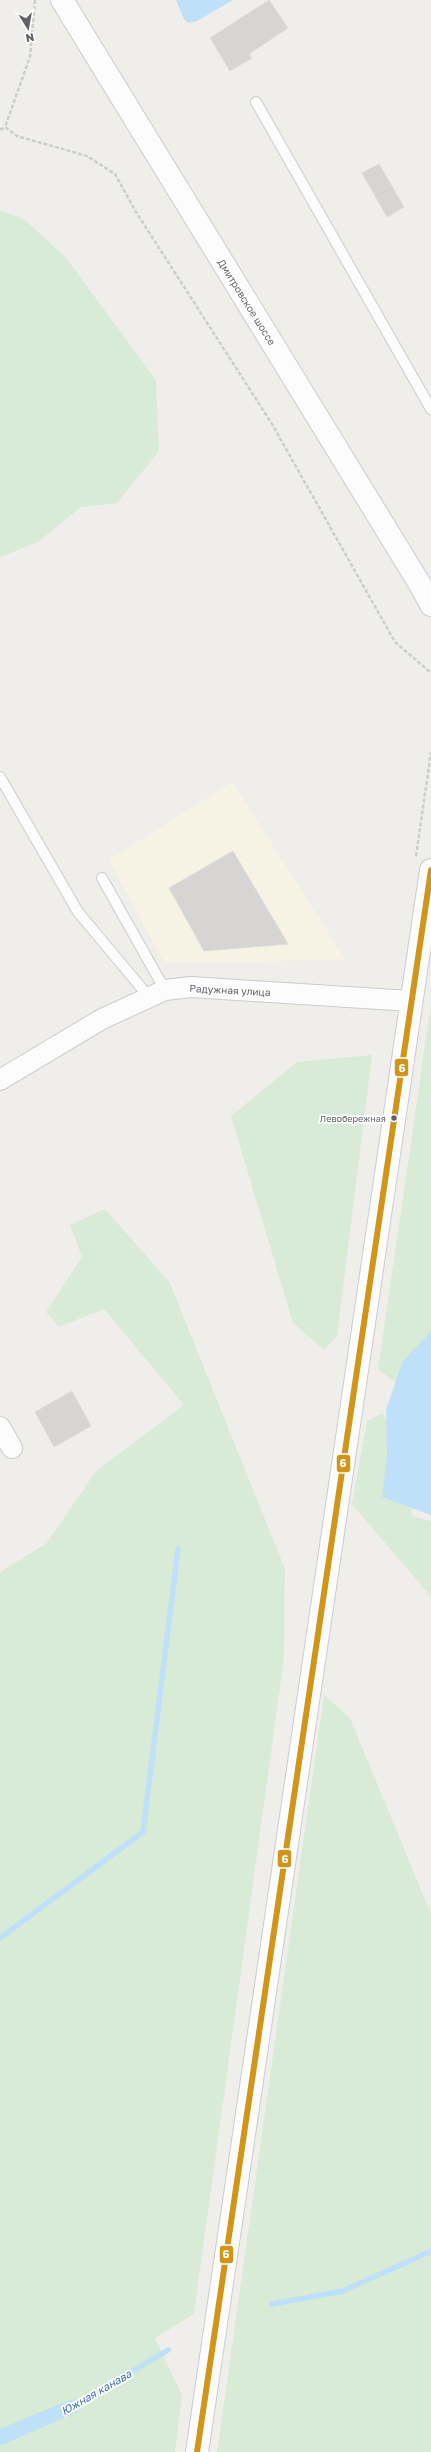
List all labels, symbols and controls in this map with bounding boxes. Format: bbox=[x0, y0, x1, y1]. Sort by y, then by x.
north arrow bbox=[8, 8, 48, 48]
text: N bbox=[25, 31, 35, 45]
street label: Дмитровское шоссе bbox=[216, 257, 279, 347]
street label: Радужная улица bbox=[189, 982, 271, 998]
line badge: 6 bbox=[394, 1058, 409, 1077]
text: 6 bbox=[399, 1061, 406, 1074]
place label: Левобережная bbox=[320, 1113, 386, 1124]
marker: Левобережная bbox=[389, 1113, 399, 1123]
line badge: 6 bbox=[336, 1454, 351, 1473]
text: 6 bbox=[340, 1456, 347, 1469]
line badge: 6 bbox=[277, 1849, 292, 1868]
text: 6 bbox=[282, 1852, 289, 1865]
line badge: 6 bbox=[219, 2245, 234, 2264]
text: 6 bbox=[223, 2247, 230, 2260]
water label: Южная канава bbox=[59, 2366, 134, 2417]

